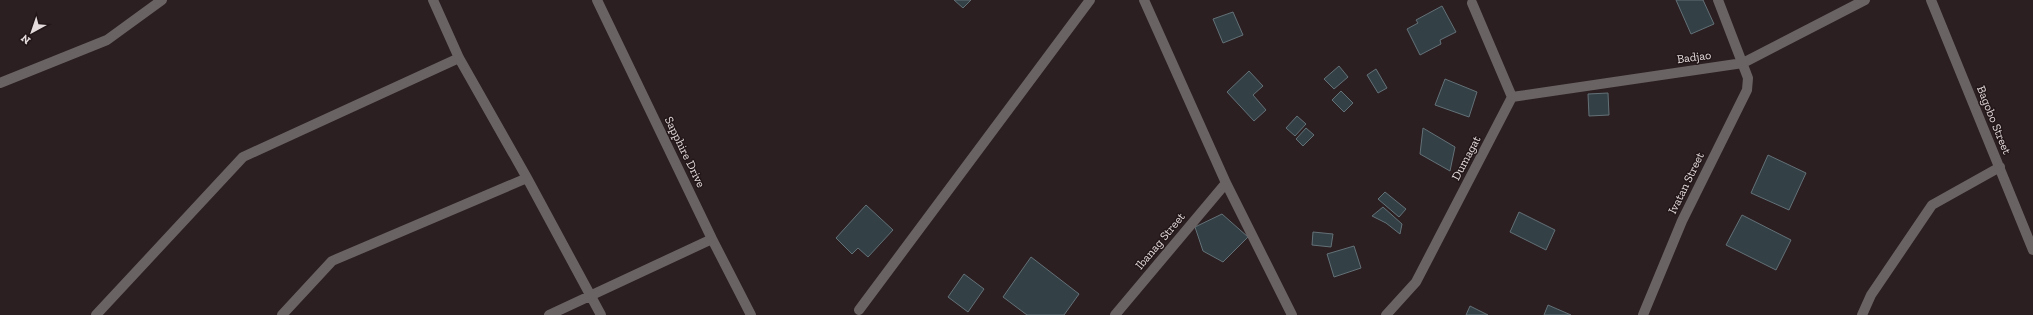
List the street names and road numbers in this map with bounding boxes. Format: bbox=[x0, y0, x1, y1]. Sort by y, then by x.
street label: Badjao bbox=[1676, 48, 1712, 67]
street label: Bagobo Street bbox=[1974, 84, 2014, 157]
street label: Sapphire Drive bbox=[662, 114, 708, 190]
street label: Dumagat bbox=[1449, 133, 1484, 183]
street label: Ivatan Street bbox=[1665, 149, 1707, 216]
street label: Ibanag Street bbox=[1132, 209, 1188, 272]

